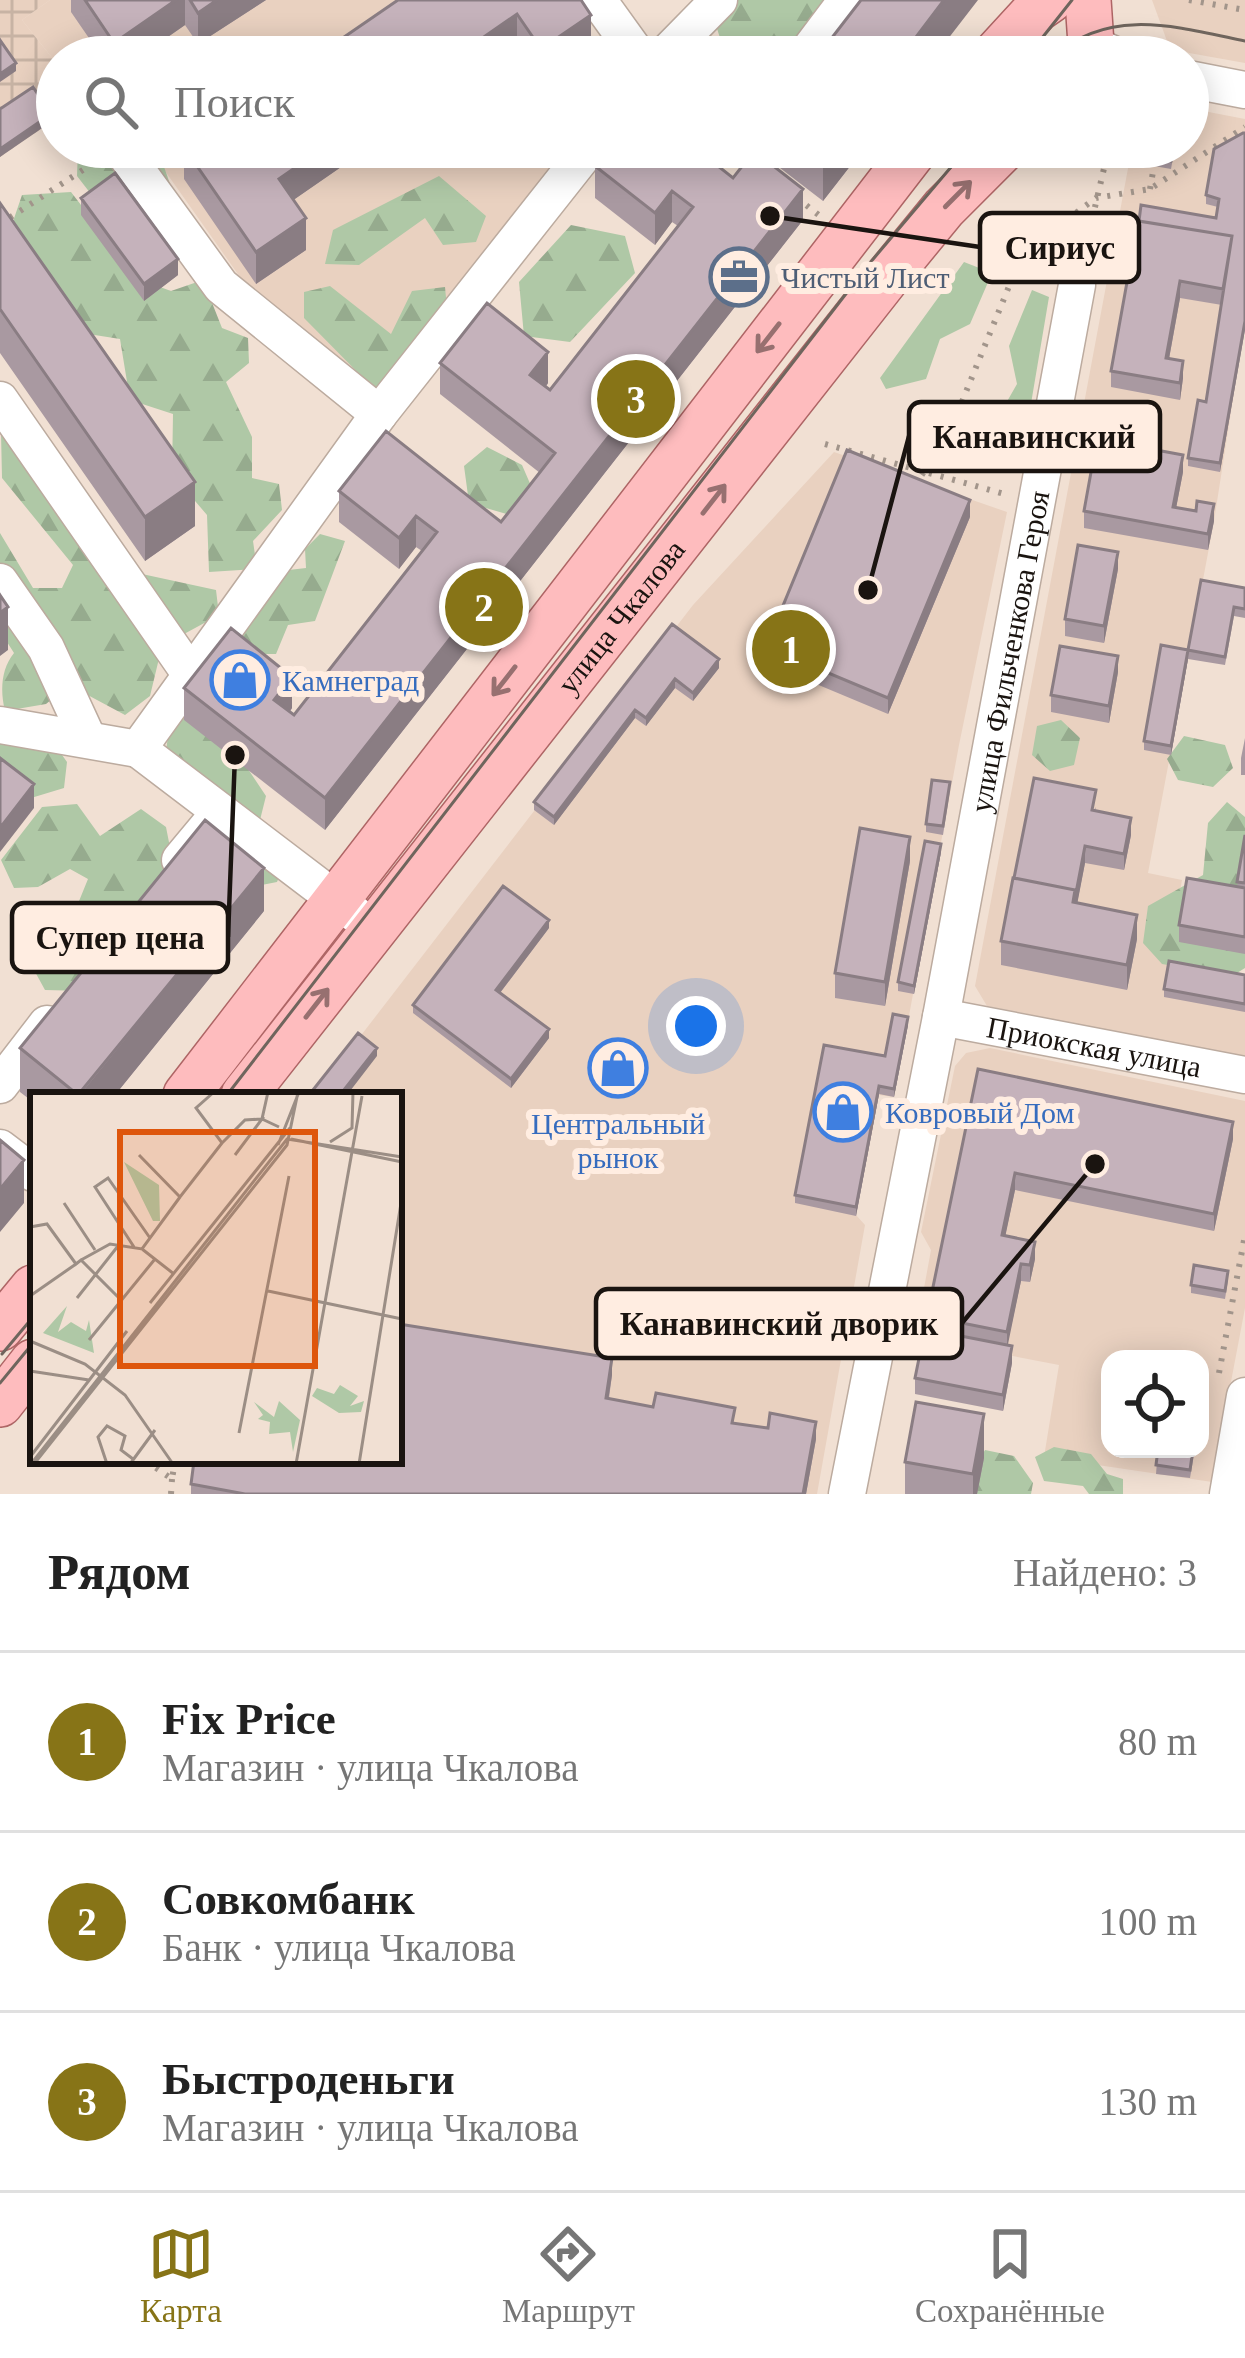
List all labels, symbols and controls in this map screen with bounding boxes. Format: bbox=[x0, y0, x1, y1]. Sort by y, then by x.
search box bbox=[36, 36, 1209, 168]
icon: search bbox=[78, 69, 144, 135]
text: Поиск bbox=[174, 77, 295, 127]
one-way arrow bbox=[943, 180, 971, 209]
callout: Сириус bbox=[980, 213, 1139, 282]
text: Сириус bbox=[1005, 230, 1115, 266]
office icon: Чистый Лист bbox=[708, 246, 770, 308]
place label: Чистый Лист bbox=[781, 261, 950, 294]
one-way arrow bbox=[755, 322, 781, 354]
pin: 3 bbox=[597, 354, 675, 444]
callout: Канавинский bbox=[909, 402, 1160, 471]
text: Канавинский bbox=[932, 419, 1136, 455]
one-way arrow bbox=[700, 483, 727, 515]
street label: улица Фильченкова Героя bbox=[963, 488, 1055, 815]
street label: улица Чкалова bbox=[550, 533, 691, 700]
pin: 2 bbox=[445, 562, 523, 652]
pin: 1 bbox=[752, 604, 830, 694]
shop icon: Камнеград bbox=[209, 649, 271, 711]
place label: Камнеград bbox=[282, 664, 419, 697]
one-way arrow bbox=[491, 664, 518, 696]
callout: Супер цена bbox=[12, 903, 228, 972]
text: Супер цена bbox=[36, 920, 204, 956]
one-way arrow bbox=[303, 988, 330, 1020]
your location bbox=[666, 996, 726, 1056]
street label: Приокская улица bbox=[984, 1010, 1204, 1083]
shop icon: Центральный рынок bbox=[587, 1037, 649, 1099]
shop icon: Ковровый Дом bbox=[812, 1081, 874, 1143]
inset map bbox=[30, 1092, 402, 1464]
place label: Ковровый Дом bbox=[885, 1096, 1074, 1129]
place label: Центральный рынок bbox=[531, 1107, 705, 1174]
callout: Канавинский дворик bbox=[596, 1289, 962, 1358]
text: Канавинский дворик bbox=[620, 1306, 938, 1342]
map controls bbox=[1101, 1350, 1209, 1458]
button: locate bbox=[1101, 1350, 1209, 1458]
text: Рядом bbox=[48, 1544, 191, 1600]
text: Найдено: 3 bbox=[1013, 1551, 1197, 1594]
text: Fix Price bbox=[162, 1694, 336, 1744]
text: 1 bbox=[77, 1720, 97, 1763]
text: 80 m bbox=[1118, 1720, 1197, 1763]
text: Магазин · улица Чкалова bbox=[162, 1746, 579, 1789]
text: Совкомбанк bbox=[162, 1874, 415, 1924]
text: 2 bbox=[77, 1900, 97, 1943]
text: 100 m bbox=[1098, 1900, 1197, 1943]
text: Банк · улица Чкалова bbox=[162, 1926, 516, 1969]
text: Быстроденьги bbox=[162, 2054, 455, 2104]
text: 3 bbox=[77, 2080, 97, 2123]
text: 130 m bbox=[1098, 2080, 1197, 2123]
text: Магазин · улица Чкалова bbox=[162, 2106, 579, 2149]
tab: Карта bbox=[140, 2221, 222, 2330]
tab: Маршрут bbox=[502, 2221, 635, 2330]
tab: Сохранённые bbox=[915, 2221, 1105, 2330]

